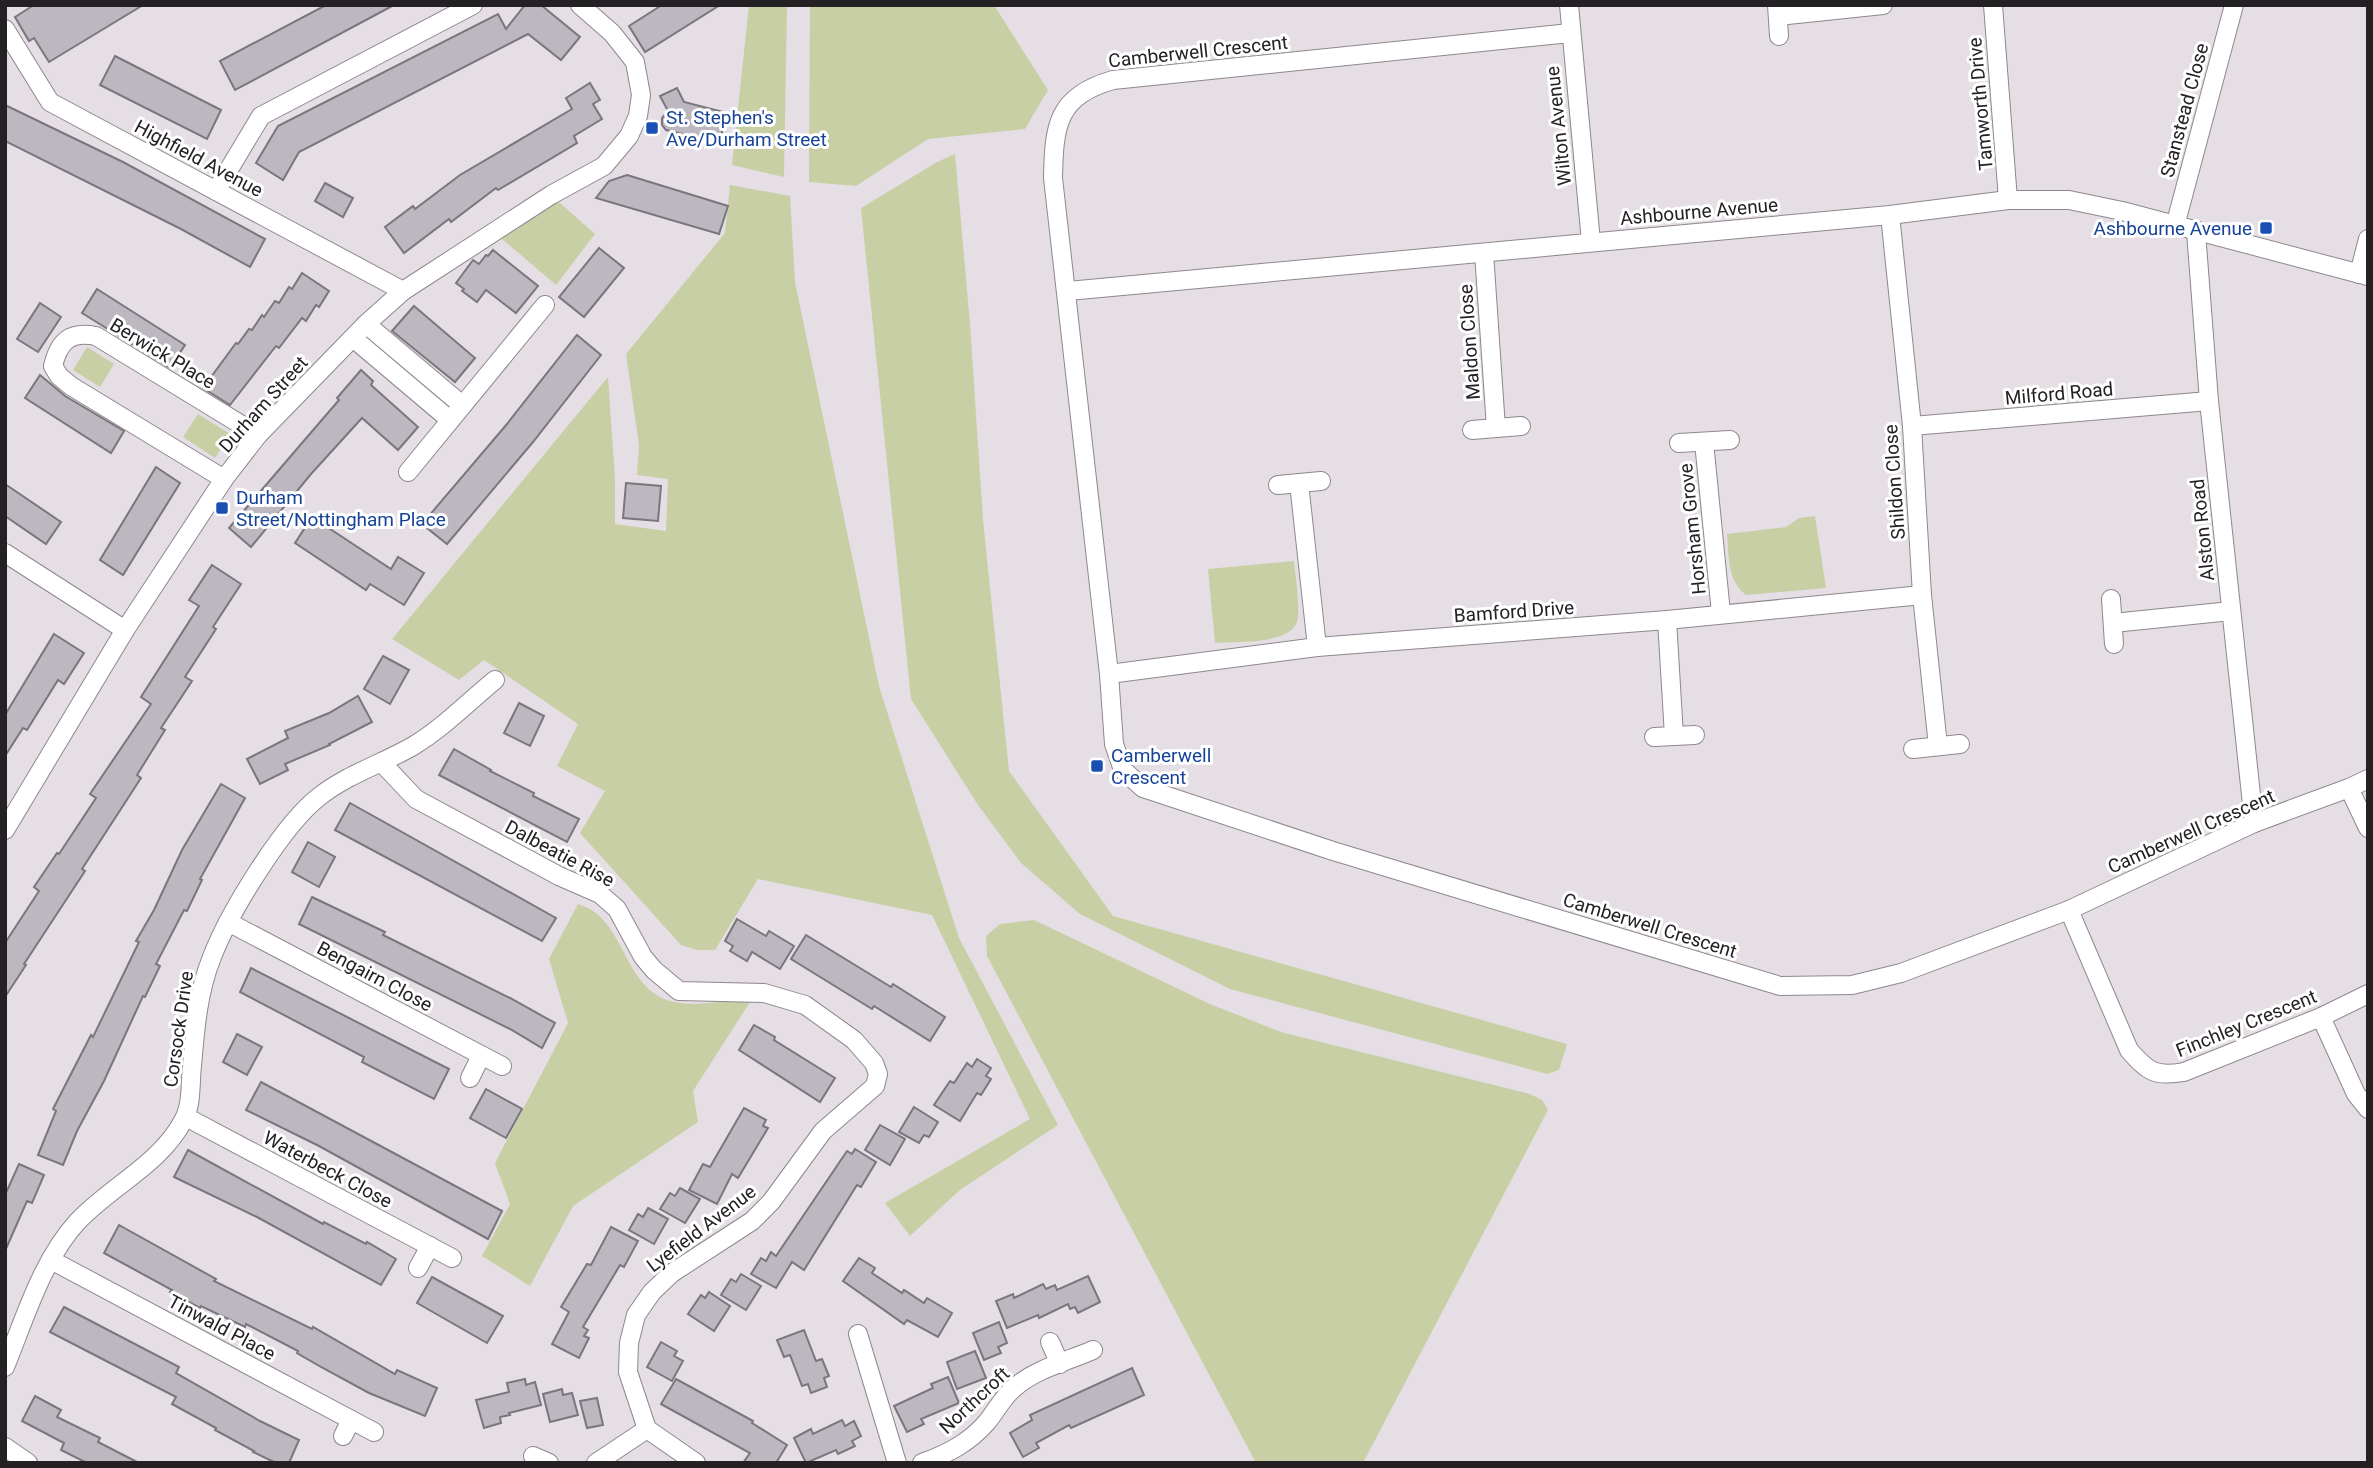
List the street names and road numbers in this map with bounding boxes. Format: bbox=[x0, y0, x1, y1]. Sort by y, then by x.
street label: Camberwell Crescent bbox=[1107, 31, 1289, 72]
street label: Tamworth Drive bbox=[1963, 37, 1998, 171]
street label: Stanstead Close bbox=[2156, 41, 2213, 180]
street label: Wilton Avenue bbox=[1541, 65, 1576, 187]
street label: Highfield Avenue bbox=[131, 115, 267, 202]
street label: Ashbourne Avenue bbox=[1619, 193, 1779, 230]
street label: Maldon Close bbox=[1454, 283, 1485, 401]
street label: Berwick Place bbox=[106, 313, 220, 394]
street label: Durham Street bbox=[214, 351, 313, 457]
street label: Milford Road bbox=[2004, 377, 2114, 410]
street label: Shildon Close bbox=[1879, 424, 1910, 540]
street label: Horsham Grove bbox=[1674, 462, 1711, 596]
street label: Alston Road bbox=[2186, 478, 2219, 582]
street label: Bamford Drive bbox=[1453, 596, 1575, 627]
street label: Camberwell Crescent bbox=[2104, 784, 2278, 879]
street label: Dalbeatie Rise bbox=[501, 815, 618, 892]
street label: Camberwell Crescent bbox=[1560, 888, 1739, 963]
street label: Bengairn Close bbox=[313, 936, 436, 1016]
street label: Corsock Drive bbox=[159, 969, 198, 1089]
street label: Finchley Crescent bbox=[2173, 985, 2320, 1062]
street label: Waterbeck Close bbox=[260, 1126, 396, 1213]
street label: Lyefield Avenue bbox=[642, 1180, 760, 1277]
street label: Tinwald Place bbox=[164, 1290, 279, 1365]
street label: Northcroft bbox=[934, 1362, 1014, 1439]

